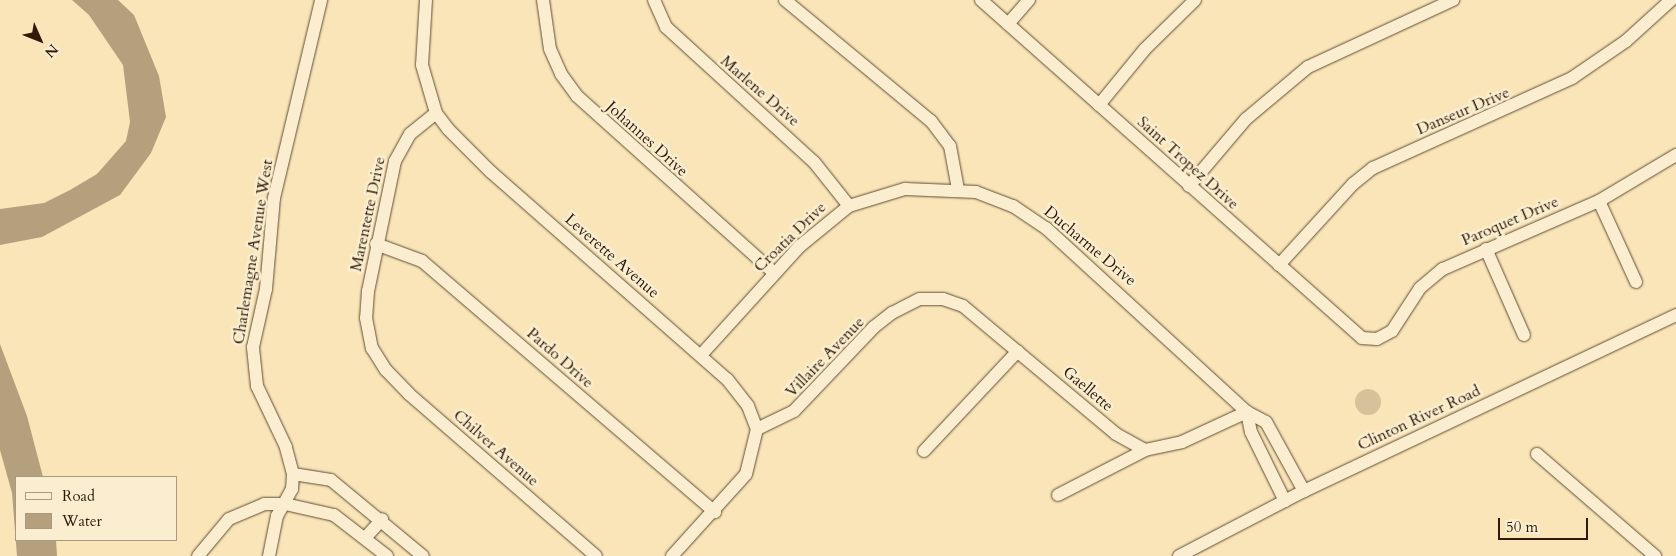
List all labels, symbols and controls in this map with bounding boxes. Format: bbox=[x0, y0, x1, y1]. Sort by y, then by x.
north arrow bbox=[15, 15, 65, 65]
text: N bbox=[40, 40, 62, 62]
street label: Marlene Drive bbox=[717, 51, 803, 131]
street label: Danseur Drive bbox=[1414, 83, 1512, 139]
street label: Johannes Drive bbox=[602, 97, 692, 181]
street label: Saint Tropez Drive bbox=[1133, 112, 1243, 214]
street label: Marentette Drive bbox=[346, 155, 390, 273]
street label: Charlemagne Avenue West bbox=[229, 158, 277, 346]
street label: Paroquet Drive bbox=[1459, 192, 1561, 250]
street label: Croatia Drive bbox=[750, 198, 830, 276]
street label: Ducharme Drive bbox=[1040, 202, 1140, 290]
street label: Leverette Avenue bbox=[561, 210, 663, 302]
street label: Villaire Avenue bbox=[782, 313, 868, 401]
street label: Pardo Drive bbox=[523, 324, 597, 392]
street label: Gaellette bbox=[1059, 362, 1117, 416]
street label: Clinton River Road bbox=[1355, 381, 1483, 455]
street label: Chilver Avenue bbox=[449, 406, 543, 490]
legend bbox=[15, 476, 178, 541]
text: Road bbox=[62, 486, 95, 506]
scale bar bbox=[1501, 508, 1591, 540]
text: Water bbox=[62, 511, 102, 531]
text: 50 m bbox=[1506, 517, 1538, 537]

